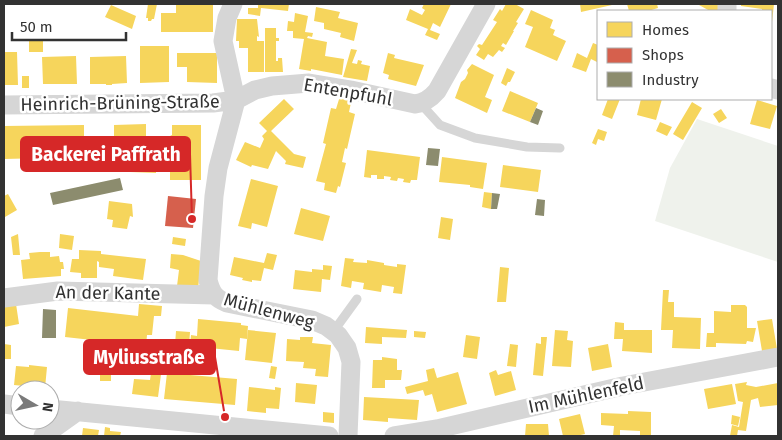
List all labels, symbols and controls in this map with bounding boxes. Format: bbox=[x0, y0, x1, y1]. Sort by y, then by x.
scale bar bbox=[12, 10, 126, 42]
legend bbox=[597, 10, 772, 100]
text: 50 m bbox=[20, 18, 53, 36]
text: Homes bbox=[642, 21, 689, 39]
text: Shops bbox=[642, 46, 684, 64]
text: Industry bbox=[642, 71, 699, 89]
street label: Entenpfuhl bbox=[302, 73, 394, 111]
street label: Heinrich-Brüning-Straße bbox=[20, 90, 220, 116]
callout: Backerei Paffrath bbox=[21, 137, 190, 171]
text: Backerei Paffrath bbox=[31, 143, 181, 166]
street label: An der Kante bbox=[55, 281, 161, 305]
street label: Mühlenweg bbox=[221, 288, 317, 334]
callout: Myliusstraße bbox=[84, 340, 215, 374]
text: Myliusstraße bbox=[93, 346, 205, 369]
street label: Im Mühlenfeld bbox=[526, 372, 646, 418]
north arrow bbox=[10, 380, 60, 430]
text: N bbox=[38, 401, 56, 413]

